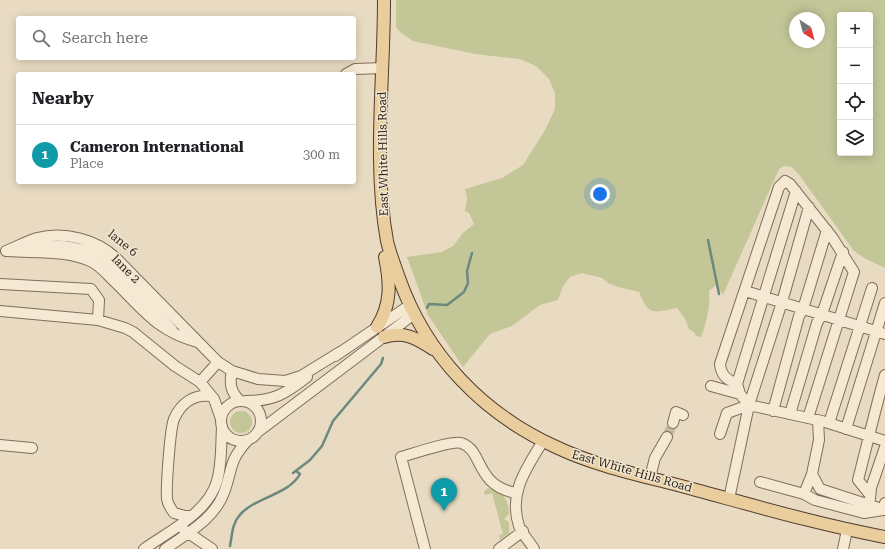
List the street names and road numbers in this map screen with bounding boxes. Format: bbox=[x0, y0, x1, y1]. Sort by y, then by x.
street label: East White Hills Road bbox=[375, 91, 391, 217]
street label: lane 6 bbox=[105, 227, 141, 259]
street label: lane 2 bbox=[109, 252, 143, 286]
street label: East White Hills Road bbox=[570, 447, 694, 495]

